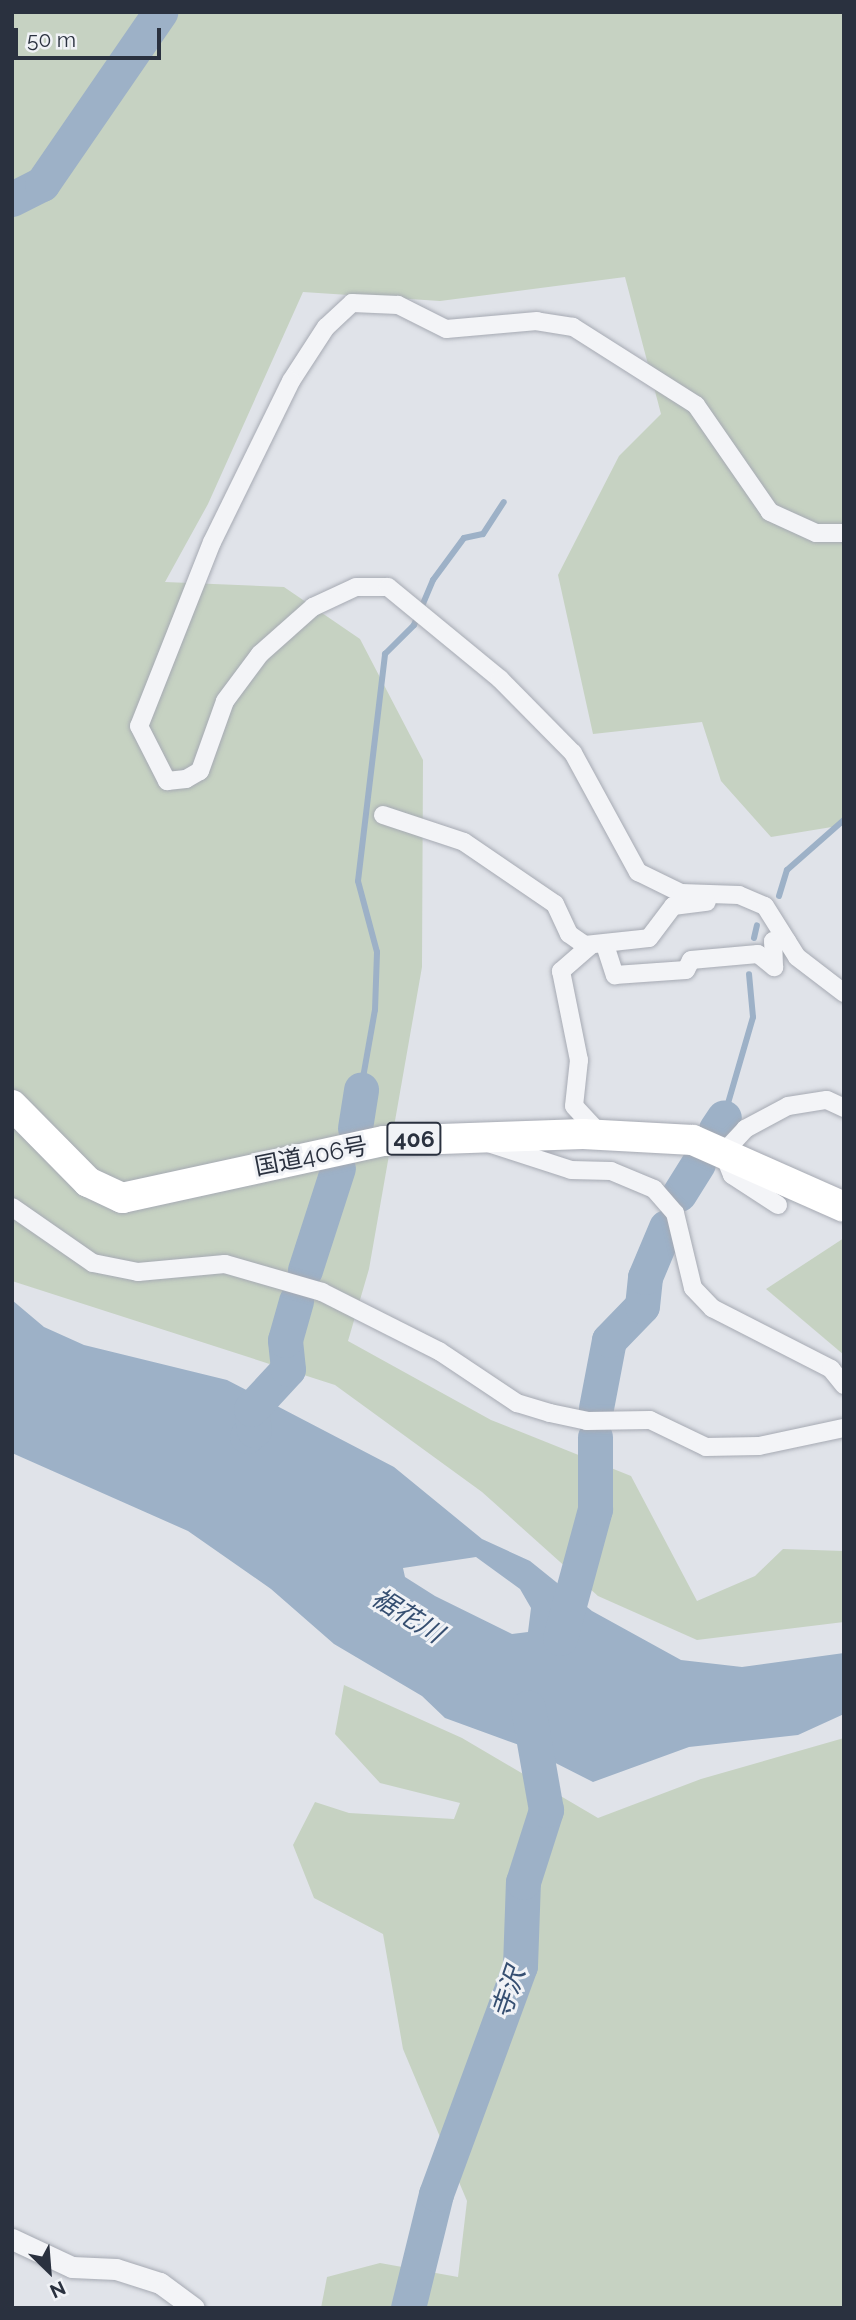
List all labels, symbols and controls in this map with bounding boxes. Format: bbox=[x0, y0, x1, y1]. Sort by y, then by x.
scale bar bbox=[18, 14, 164, 58]
text: 50 m bbox=[27, 27, 76, 52]
road number: 406 bbox=[386, 1120, 442, 1158]
street label: 国道406号 bbox=[252, 1131, 370, 1181]
water label: 裾花川 bbox=[366, 1582, 448, 1650]
water label: 寺沢 bbox=[486, 1963, 532, 2023]
north arrow bbox=[14, 2236, 84, 2306]
text: N bbox=[47, 2277, 69, 2303]

